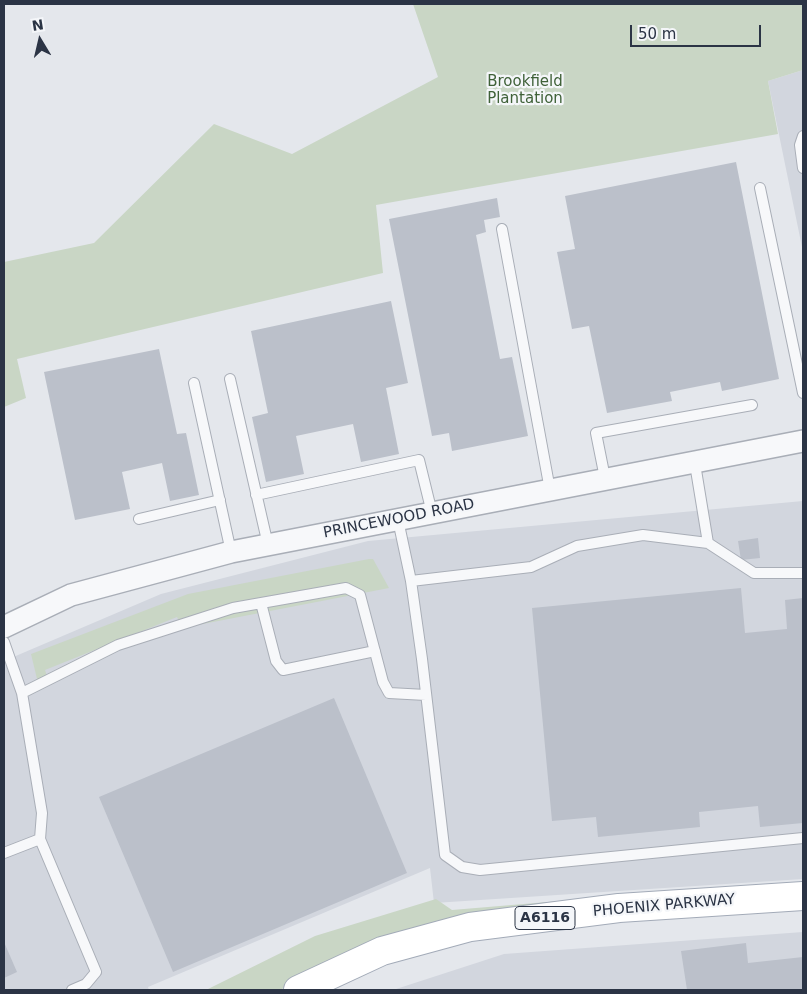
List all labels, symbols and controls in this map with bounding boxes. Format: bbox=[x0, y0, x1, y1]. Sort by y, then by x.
north arrow bbox=[15, 15, 65, 65]
scale bar bbox=[632, 15, 763, 47]
text: N bbox=[31, 16, 45, 34]
text: 50 m bbox=[638, 25, 676, 43]
park label: Brookfield Plantation bbox=[487, 73, 563, 108]
street label: PRINCEWOOD ROAD bbox=[322, 496, 476, 542]
street label: PHOENIX PARKWAY bbox=[592, 891, 736, 921]
road number: A6116 bbox=[515, 906, 575, 930]

